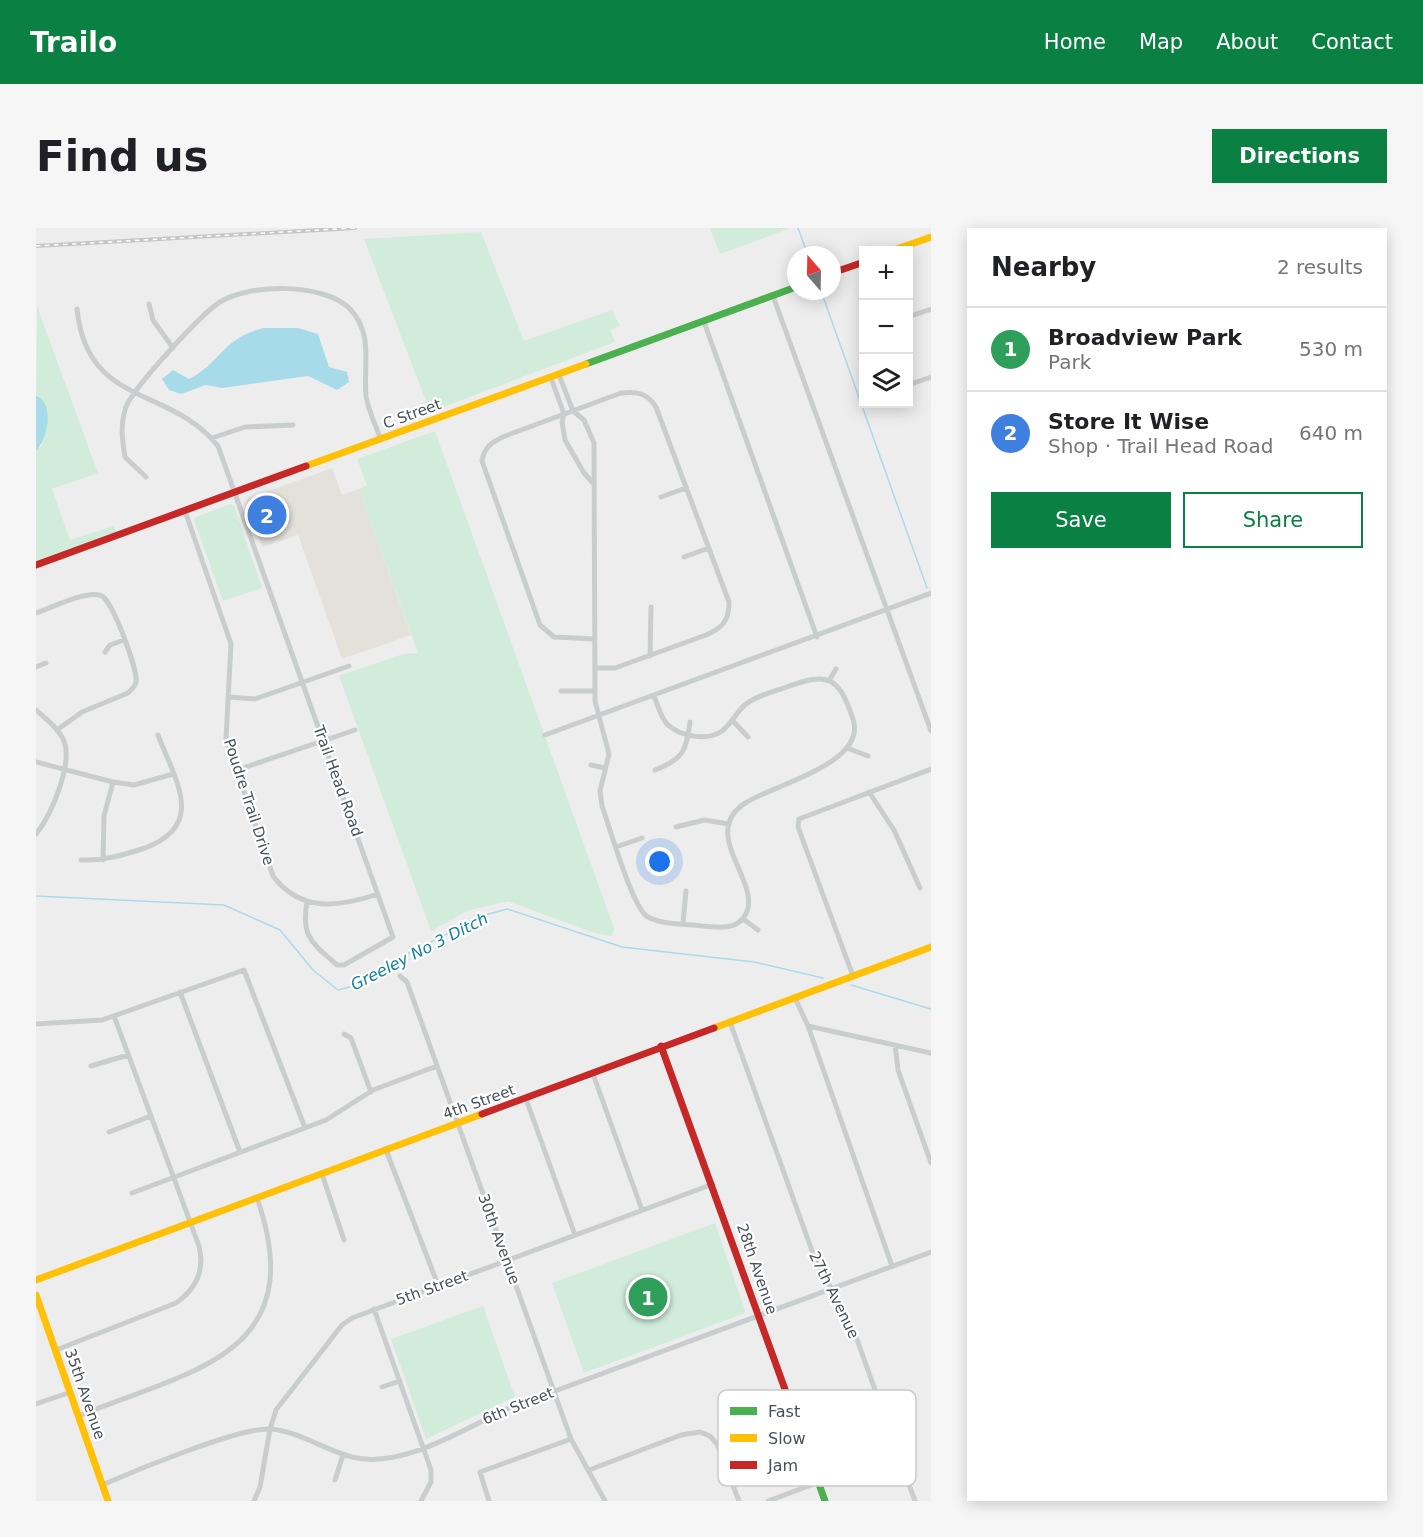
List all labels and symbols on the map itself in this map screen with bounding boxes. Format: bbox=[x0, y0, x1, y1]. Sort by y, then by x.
north arrow bbox=[787, 246, 841, 300]
street label: C Street bbox=[380, 395, 444, 433]
pin: 2 bbox=[248, 492, 286, 538]
street label: Trail Head Road bbox=[309, 722, 366, 839]
street label: Poudre Trail Drive bbox=[220, 736, 278, 868]
your location bbox=[645, 847, 674, 876]
water label: Greeley No 3 Ditch bbox=[347, 909, 491, 994]
street label: 4th Street bbox=[441, 1081, 518, 1123]
street label: 30th Avenue bbox=[474, 1191, 524, 1287]
street label: 28th Avenue bbox=[733, 1221, 781, 1317]
street label: 27th Avenue bbox=[805, 1248, 863, 1342]
street label: 5th Street bbox=[394, 1267, 471, 1309]
pin: 1 bbox=[628, 1274, 668, 1320]
street label: 35th Avenue bbox=[61, 1346, 109, 1442]
street label: 6th Street bbox=[480, 1384, 556, 1428]
legend bbox=[718, 1390, 916, 1486]
text: Fast bbox=[768, 1402, 800, 1421]
text: Slow bbox=[768, 1429, 805, 1448]
text: Jam bbox=[767, 1456, 798, 1475]

